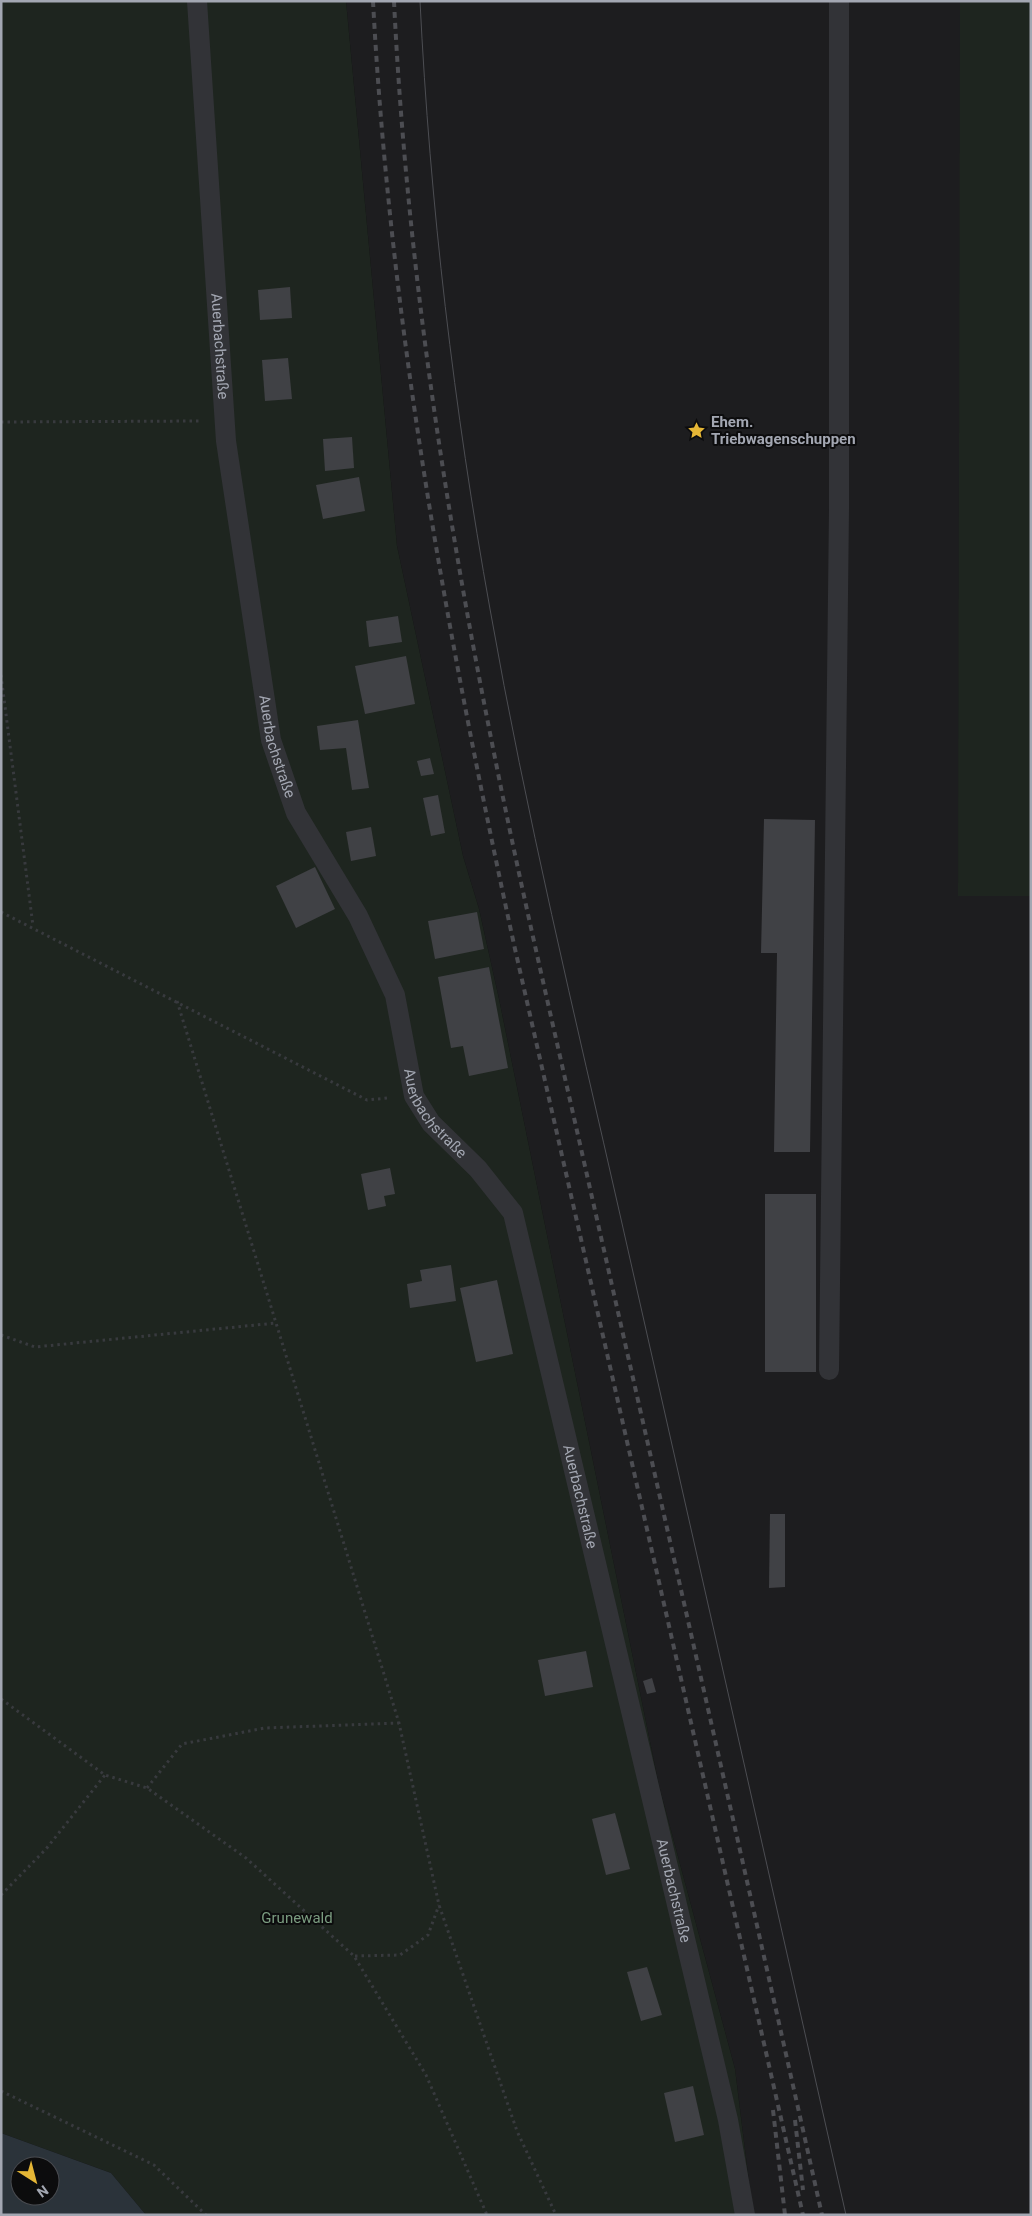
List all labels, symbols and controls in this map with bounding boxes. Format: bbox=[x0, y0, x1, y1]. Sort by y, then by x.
street label: Auerbachstraße bbox=[207, 293, 232, 400]
place label: Ehem. Triebwagenschuppen bbox=[711, 413, 856, 448]
place icon: Ehem. Triebwagenschuppen bbox=[687, 421, 707, 441]
street label: Auerbachstraße bbox=[255, 694, 299, 801]
street label: Auerbachstraße bbox=[400, 1067, 471, 1162]
street label: Auerbachstraße bbox=[559, 1443, 601, 1550]
street label: Auerbachstraße bbox=[653, 1837, 695, 1944]
park label: Grunewald bbox=[261, 1909, 333, 1927]
north arrow bbox=[10, 2156, 60, 2206]
text: N bbox=[34, 2182, 51, 2201]

